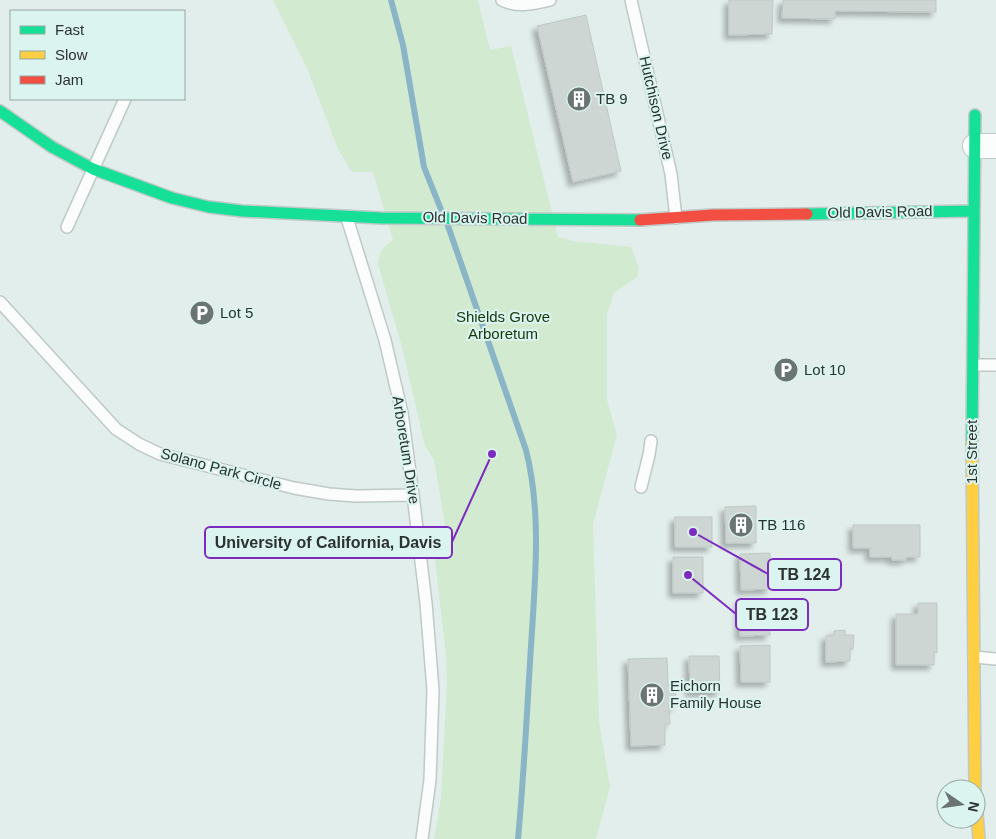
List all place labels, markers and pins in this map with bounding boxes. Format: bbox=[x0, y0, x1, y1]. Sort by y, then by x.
building icon: TB 9 bbox=[566, 86, 592, 112]
place label: TB 9 bbox=[596, 90, 628, 107]
parking icon: Lot 5 bbox=[189, 300, 215, 326]
place label: Lot 5 bbox=[220, 304, 253, 321]
parking icon: Lot 10 bbox=[773, 357, 799, 383]
place label: Lot 10 bbox=[804, 361, 846, 378]
building icon: TB 116 bbox=[728, 512, 754, 538]
place label: TB 116 bbox=[758, 516, 805, 533]
callout: University of California, Davis bbox=[205, 527, 452, 558]
callout: TB 124 bbox=[768, 559, 841, 590]
callout: TB 123 bbox=[736, 599, 808, 630]
place label: Eichorn Family House bbox=[670, 677, 762, 711]
building icon: Eichorn Family House bbox=[639, 682, 665, 708]

